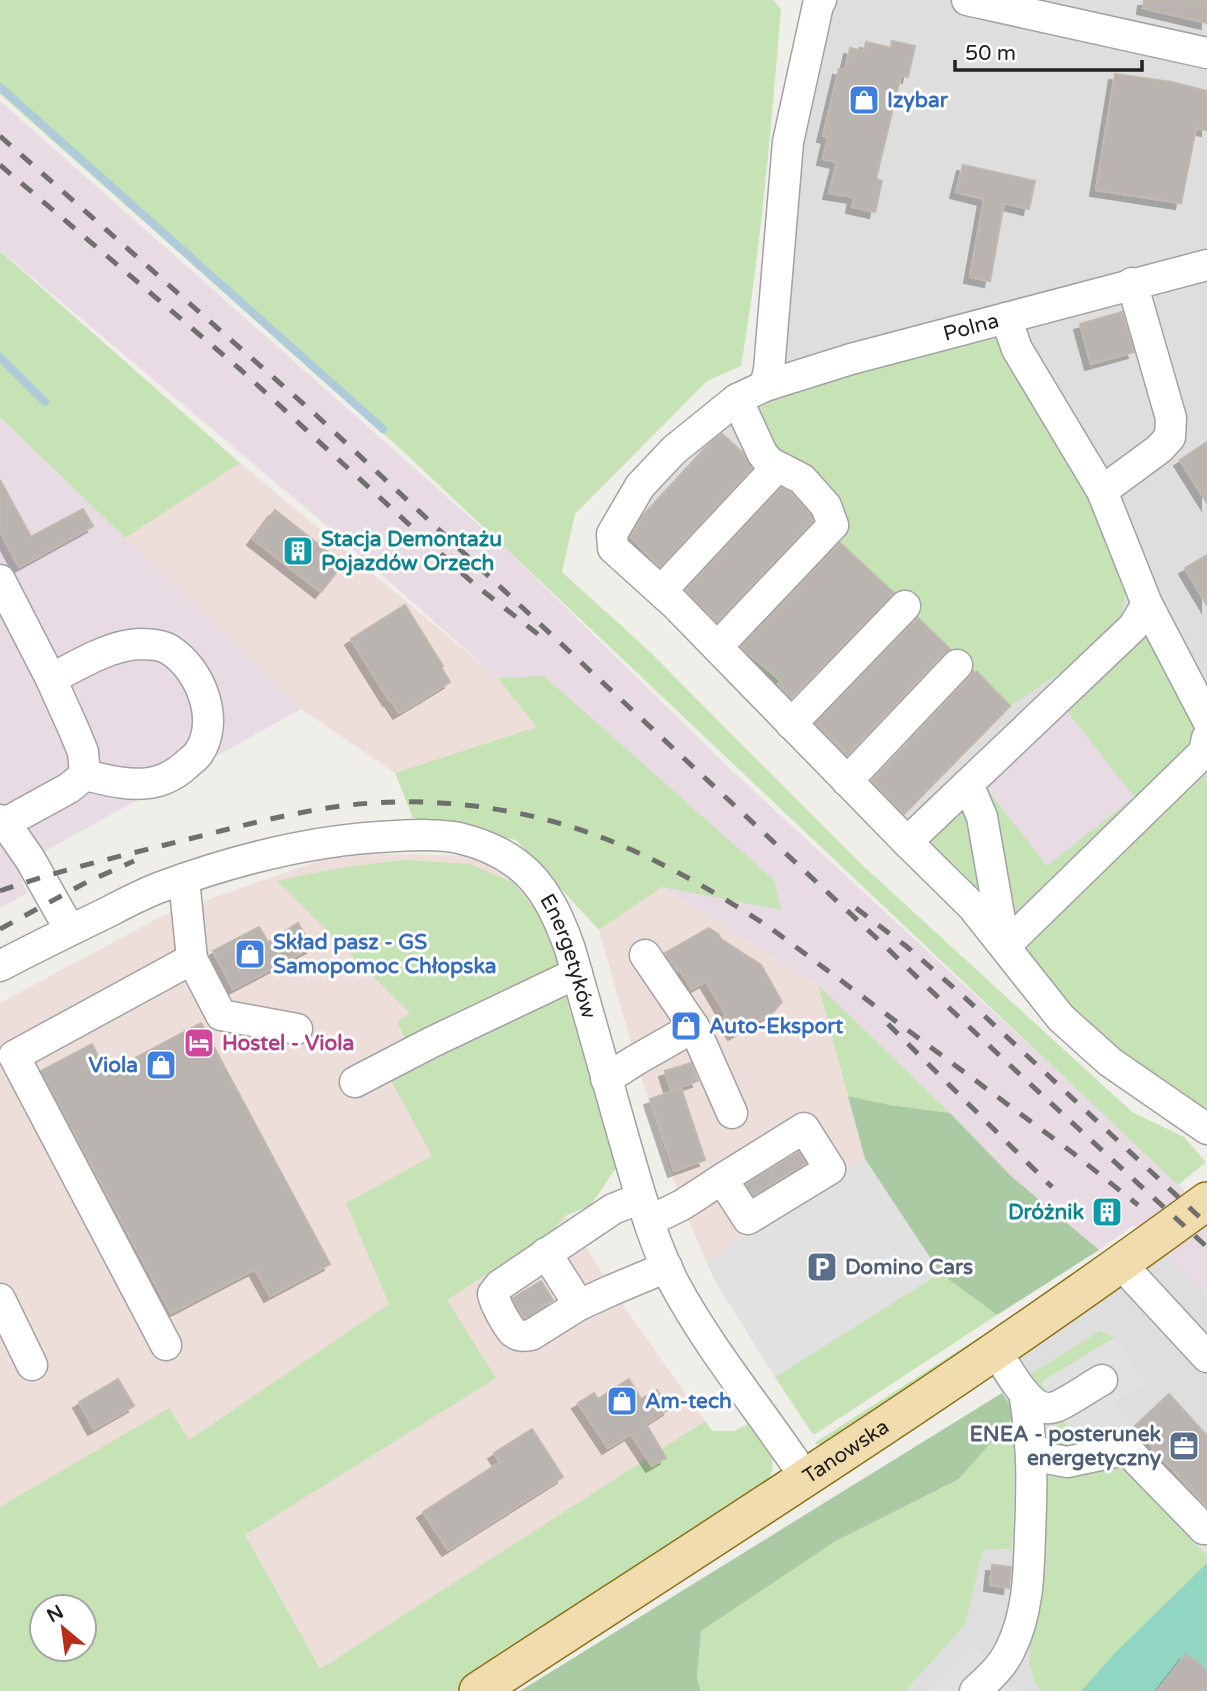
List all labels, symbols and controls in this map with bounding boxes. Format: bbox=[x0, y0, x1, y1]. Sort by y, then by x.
scale bar bbox=[955, 28, 1142, 72]
text: 50 m bbox=[965, 41, 1016, 66]
shop icon: Izybar bbox=[847, 83, 881, 117]
place label: Izybar bbox=[887, 88, 949, 113]
street label: Polna bbox=[941, 308, 1002, 347]
place label: Stacja Demontażu Pojazdów Orzech bbox=[321, 527, 502, 576]
building icon: Stacja Demontażu Pojazdów Orzech bbox=[281, 534, 315, 568]
street label: Energetyków bbox=[534, 889, 601, 1022]
place label: Skład pasz - GS Samopomoc Chłopska bbox=[273, 930, 496, 979]
shop icon: Skład pasz - GS Samopomoc Chłopska bbox=[233, 937, 267, 971]
shop icon: Auto-Eksport bbox=[669, 1009, 703, 1043]
place label: Auto-Eksport bbox=[709, 1014, 843, 1039]
hotel icon: Hostel - Viola bbox=[182, 1026, 216, 1060]
place label: Hostel - Viola bbox=[222, 1031, 354, 1056]
shop icon: Viola bbox=[144, 1048, 178, 1082]
place label: Viola bbox=[89, 1053, 138, 1078]
building icon: Dróżnik bbox=[1090, 1195, 1124, 1229]
place label: Dróżnik bbox=[1008, 1200, 1085, 1225]
parking icon: Domino Cars bbox=[805, 1250, 839, 1284]
place label: Domino Cars bbox=[845, 1255, 973, 1280]
shop icon: Am-tech bbox=[605, 1384, 639, 1418]
place label: Am-tech bbox=[645, 1389, 732, 1414]
street label: Tanowska bbox=[798, 1414, 894, 1489]
place label: ENEA - posterunek energetyczny bbox=[969, 1422, 1162, 1471]
office icon: ENEA - posterunek energetyczny bbox=[1167, 1429, 1201, 1463]
north arrow bbox=[28, 1593, 98, 1663]
text: N bbox=[43, 1601, 67, 1627]

